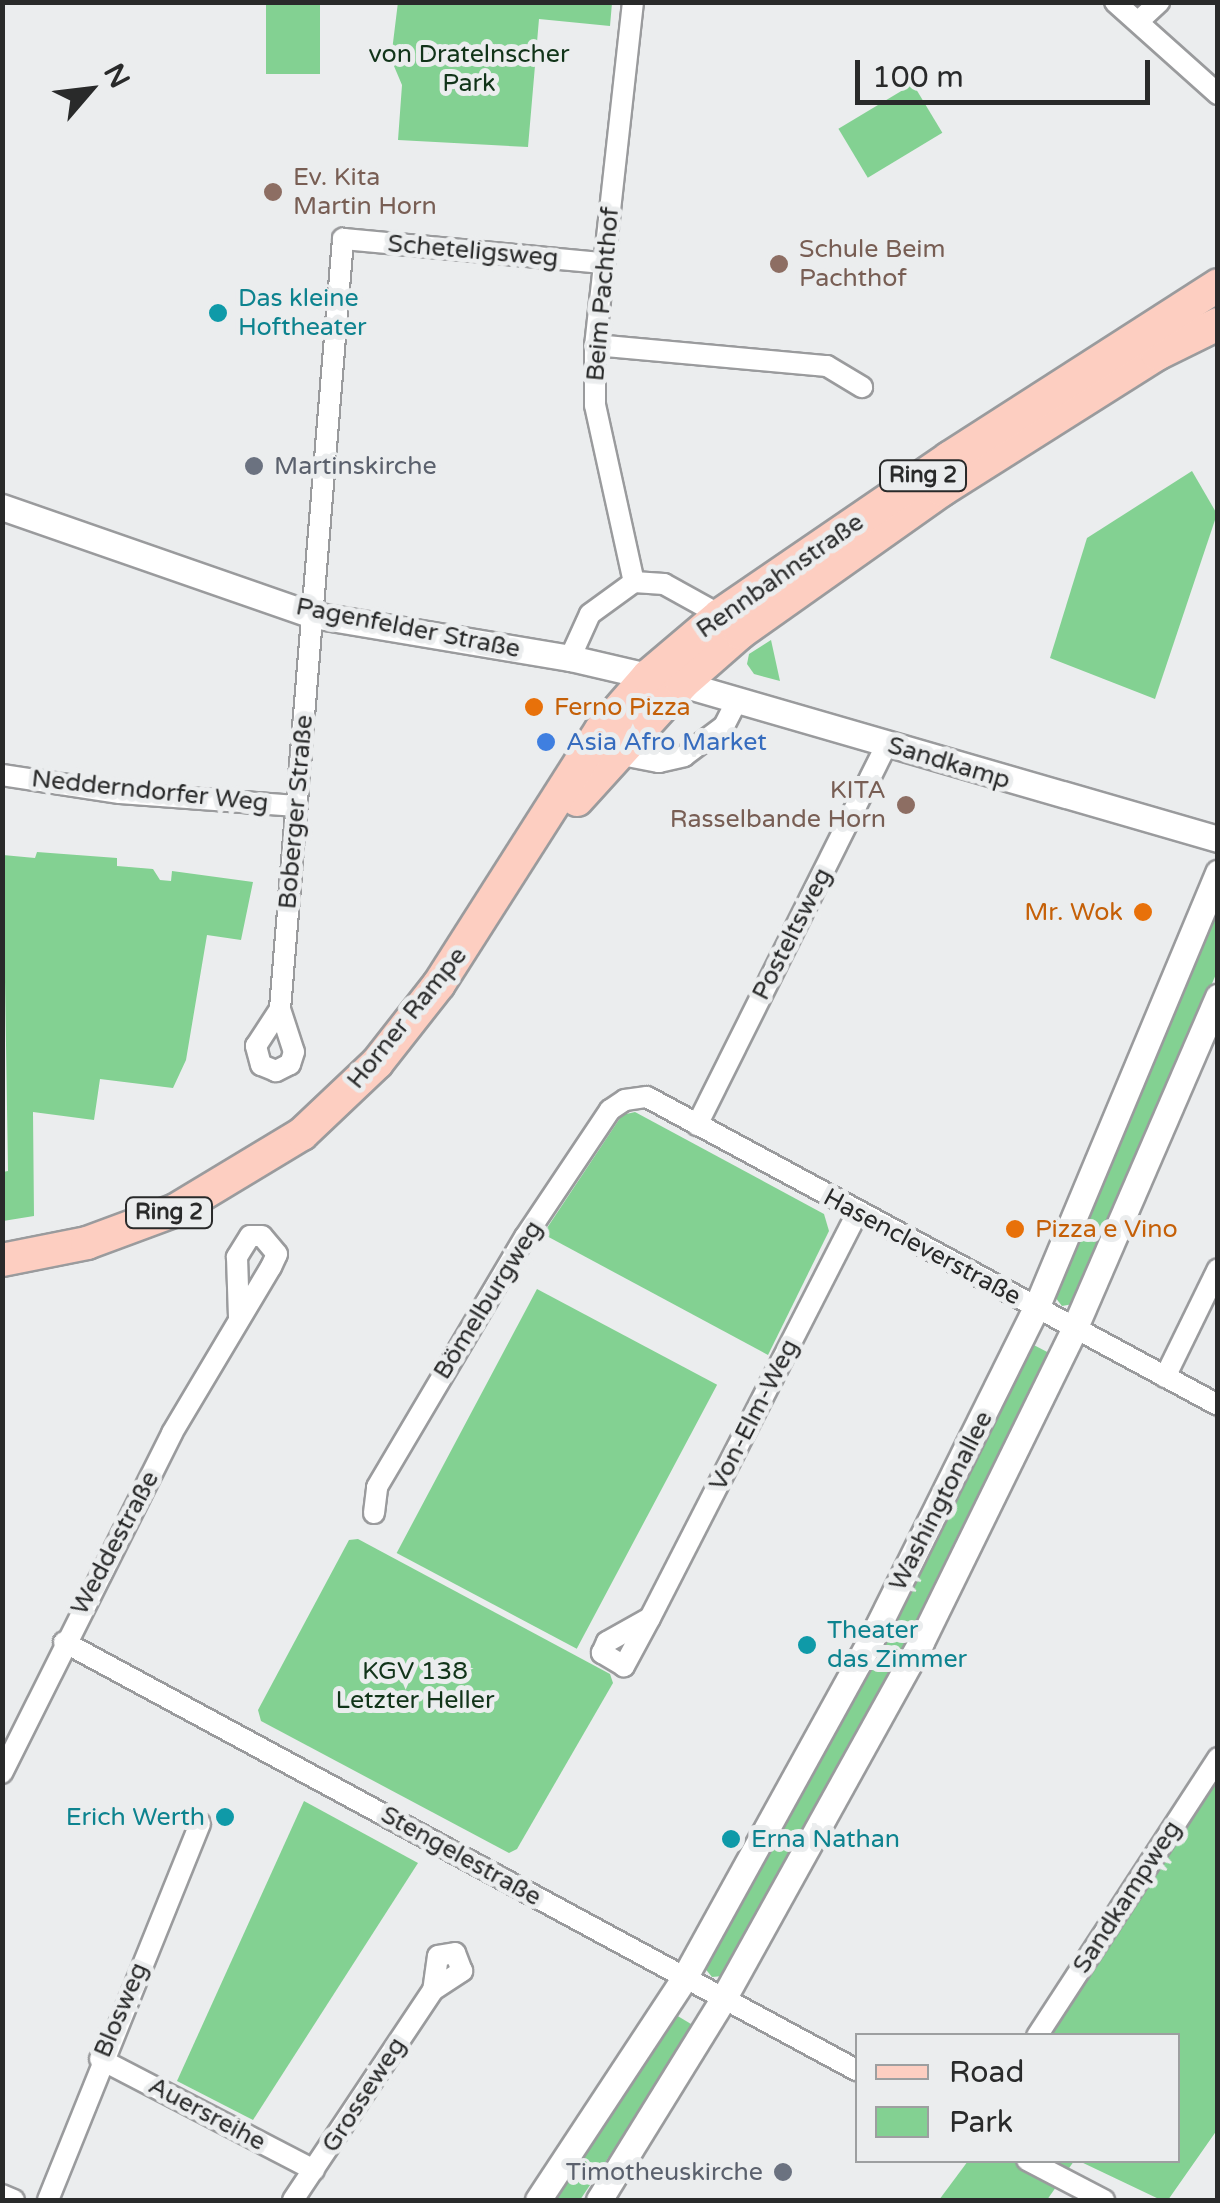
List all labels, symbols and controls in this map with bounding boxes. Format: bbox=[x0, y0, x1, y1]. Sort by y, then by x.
north arrow bbox=[40, 40, 140, 140]
park label: von Dratelnscher Park bbox=[368, 40, 570, 99]
scale bar bbox=[860, 40, 1155, 102]
text: N bbox=[96, 58, 137, 94]
text: 100 m bbox=[872, 59, 964, 96]
place label: Ev. Kita Martin Horn bbox=[293, 163, 437, 222]
marker: Ev. Kita Martin Horn bbox=[262, 181, 284, 203]
street label: Beim Pachthof bbox=[580, 206, 626, 382]
street label: Scheteligsweg bbox=[386, 229, 560, 273]
place label: Schule Beim Pachthof bbox=[799, 235, 945, 294]
marker: Schule Beim Pachthof bbox=[768, 253, 790, 275]
place label: Das kleine Hoftheater bbox=[238, 284, 367, 343]
marker: Das kleine Hoftheater bbox=[207, 302, 229, 324]
place label: Martinskirche bbox=[274, 451, 437, 481]
marker: Martinskirche bbox=[243, 455, 265, 477]
road number: Ring 2 bbox=[878, 459, 968, 493]
street label: Rennbahnstraße bbox=[691, 507, 869, 645]
street label: Pagenfelder Straße bbox=[293, 592, 523, 664]
place label: Ferno Pizza bbox=[554, 692, 691, 722]
marker: Ferno Pizza bbox=[523, 696, 545, 718]
street label: Boberger Straße bbox=[273, 714, 319, 910]
place label: Asia Afro Market bbox=[566, 727, 767, 757]
street label: Sandkamp bbox=[884, 730, 1014, 796]
marker: Asia Afro Market bbox=[535, 731, 557, 753]
street label: Nedderndorfer Weg bbox=[30, 764, 270, 818]
place label: KITA Rasselbande Horn bbox=[670, 776, 886, 835]
marker: KITA Rasselbande Horn bbox=[895, 794, 917, 816]
street label: Posteltsweg bbox=[746, 863, 838, 1005]
place label: Mr. Wok bbox=[1024, 897, 1123, 927]
marker: Mr. Wok bbox=[1132, 901, 1154, 923]
street label: Horner Rampe bbox=[341, 941, 473, 1095]
street label: Hasencleverstraße bbox=[818, 1182, 1026, 1312]
road number: Ring 2 bbox=[124, 1196, 214, 1230]
place label: Pizza e Vino bbox=[1035, 1214, 1178, 1244]
street label: Bömelburgweg bbox=[427, 1215, 549, 1385]
marker: Pizza e Vino bbox=[1004, 1218, 1026, 1240]
street label: Von-Elm-Weg bbox=[703, 1334, 805, 1496]
street label: Washingtonallee bbox=[883, 1406, 999, 1596]
street label: Weddestraße bbox=[65, 1466, 165, 1620]
place label: Theater das Zimmer bbox=[827, 1616, 967, 1675]
marker: Theater das Zimmer bbox=[796, 1634, 818, 1656]
park label: KGV 138 Letzter Heller bbox=[336, 1657, 494, 1716]
street label: Stengelestraße bbox=[376, 1800, 546, 1912]
place label: Erich Werth bbox=[66, 1802, 205, 1832]
marker: Erich Werth bbox=[214, 1806, 236, 1828]
street label: Sandkampweg bbox=[1066, 1815, 1188, 1979]
place label: Erna Nathan bbox=[751, 1824, 900, 1854]
marker: Erna Nathan bbox=[720, 1828, 742, 1850]
street label: Blosweg bbox=[88, 1958, 154, 2062]
street label: Grosseweg bbox=[316, 2032, 412, 2158]
legend bbox=[855, 2033, 1180, 2163]
text: Road bbox=[949, 2054, 1024, 2091]
street label: Auersreihe bbox=[143, 2071, 271, 2157]
text: Park bbox=[949, 2104, 1013, 2141]
place label: Timotheuskirche bbox=[566, 2157, 763, 2187]
marker: Timotheuskirche bbox=[772, 2161, 794, 2183]

